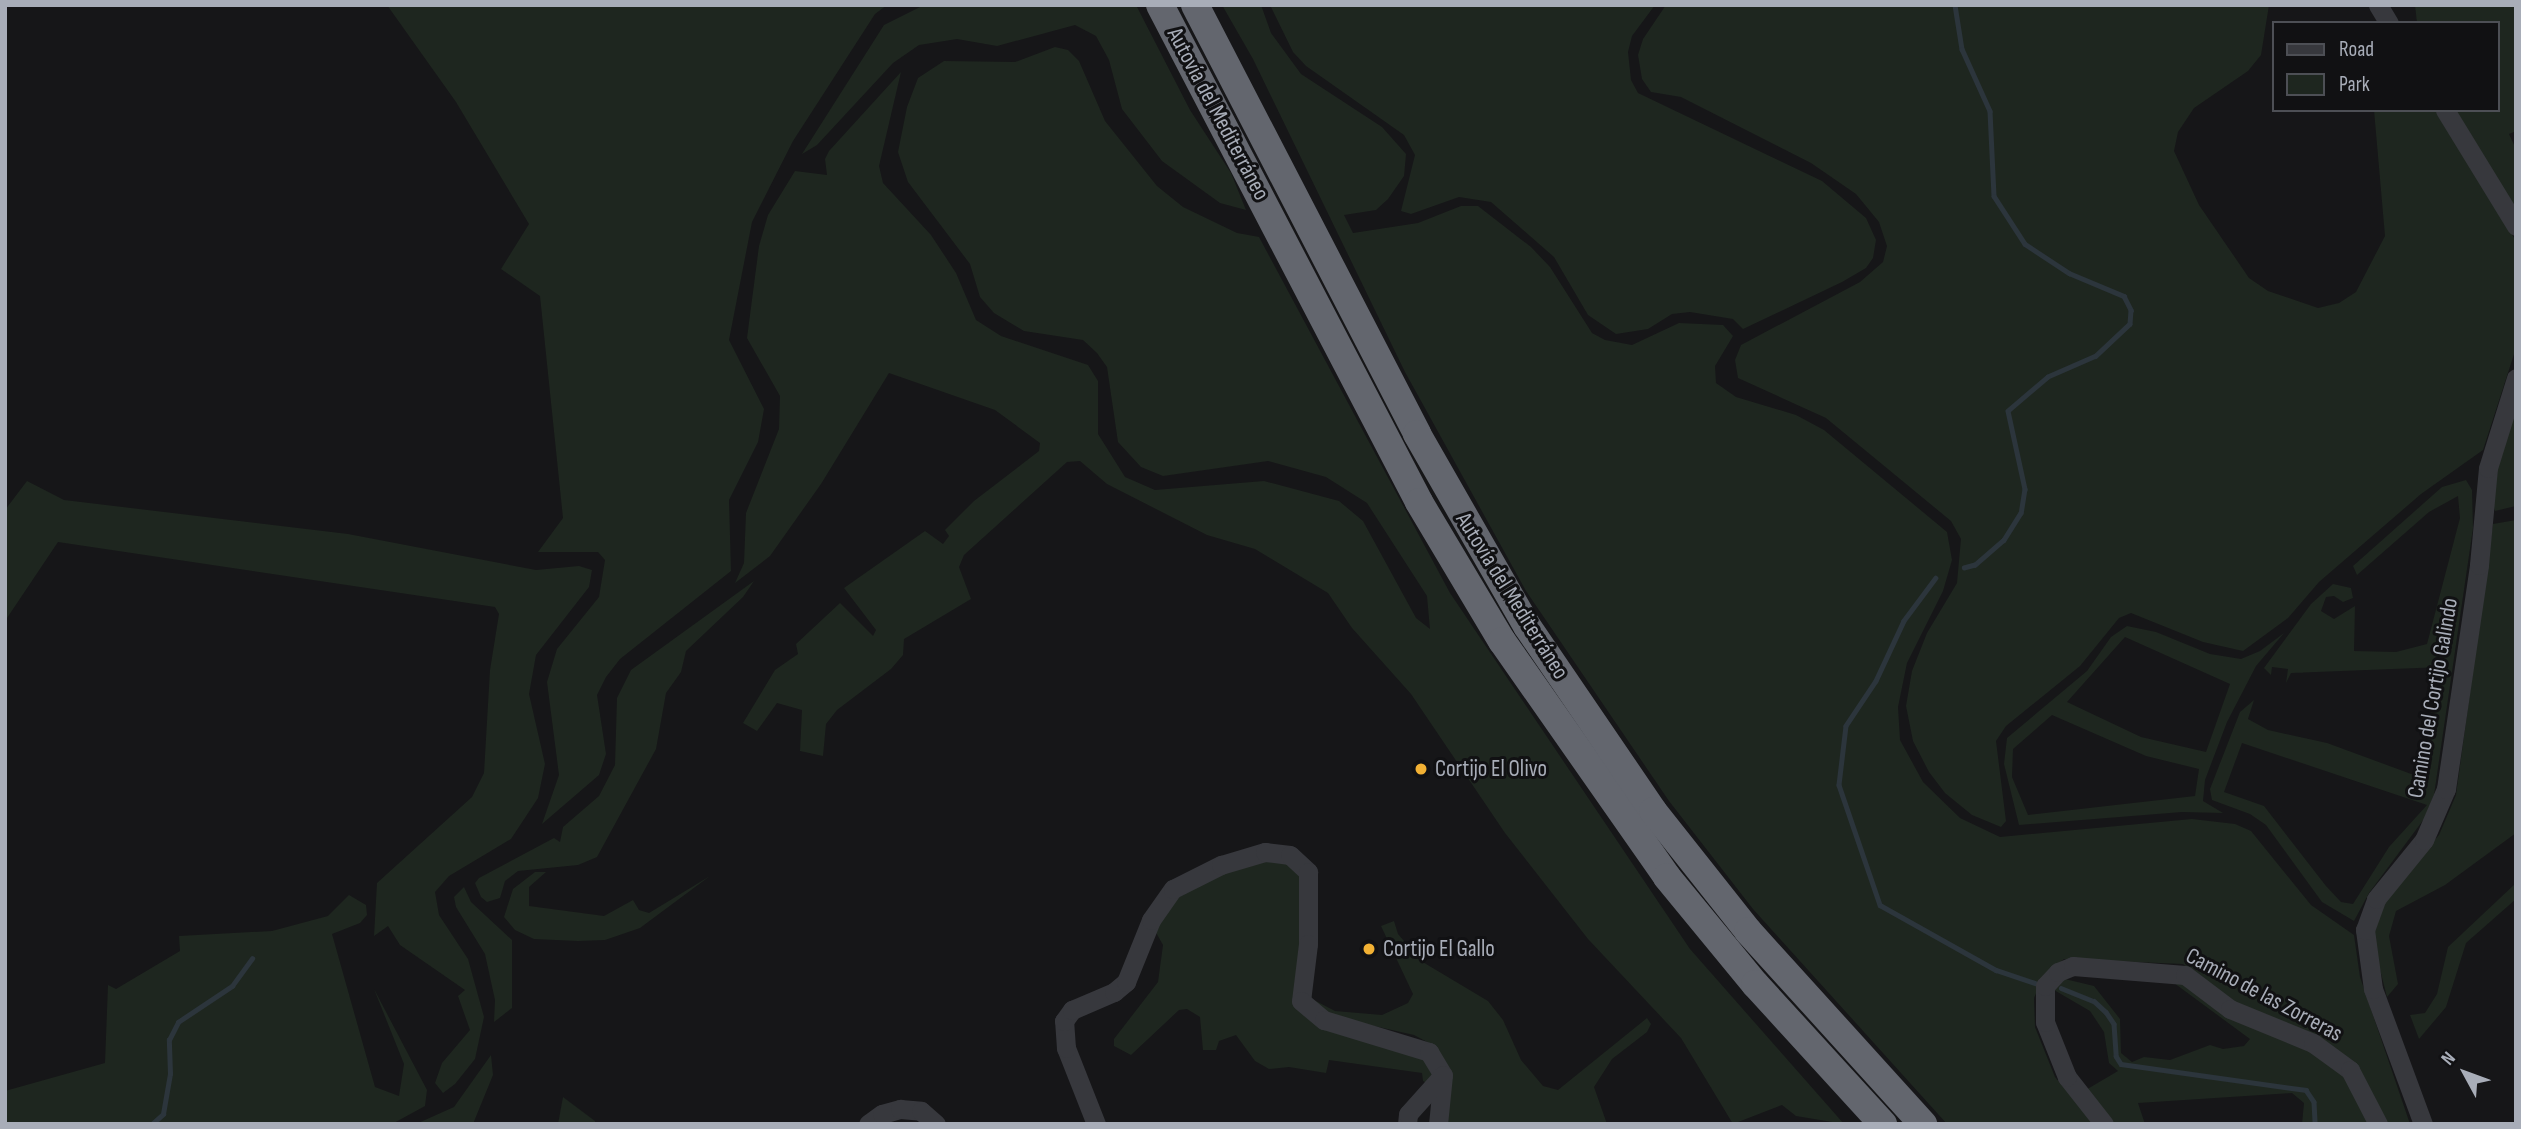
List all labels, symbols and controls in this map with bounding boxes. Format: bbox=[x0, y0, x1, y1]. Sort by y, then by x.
legend bbox=[2272, 21, 2500, 112]
street label: Autovía del Mediterráneo bbox=[1161, 23, 1275, 205]
text: Road bbox=[2339, 37, 2374, 62]
text: Park bbox=[2339, 72, 2370, 97]
street label: Autovía del Mediterráneo bbox=[1450, 508, 1574, 684]
street label: Camino del Cortijo Galindo bbox=[2402, 596, 2464, 800]
place label: Cortijo El Olivo bbox=[1435, 755, 1547, 783]
marker: Cortijo El Olivo bbox=[1413, 761, 1429, 777]
place label: Cortijo El Gallo bbox=[1383, 935, 1495, 963]
marker: Cortijo El Gallo bbox=[1361, 941, 1377, 957]
street label: Camino de las Zorreras bbox=[2181, 942, 2347, 1048]
north arrow bbox=[2430, 1038, 2500, 1108]
text: N bbox=[2437, 1048, 2461, 1070]

